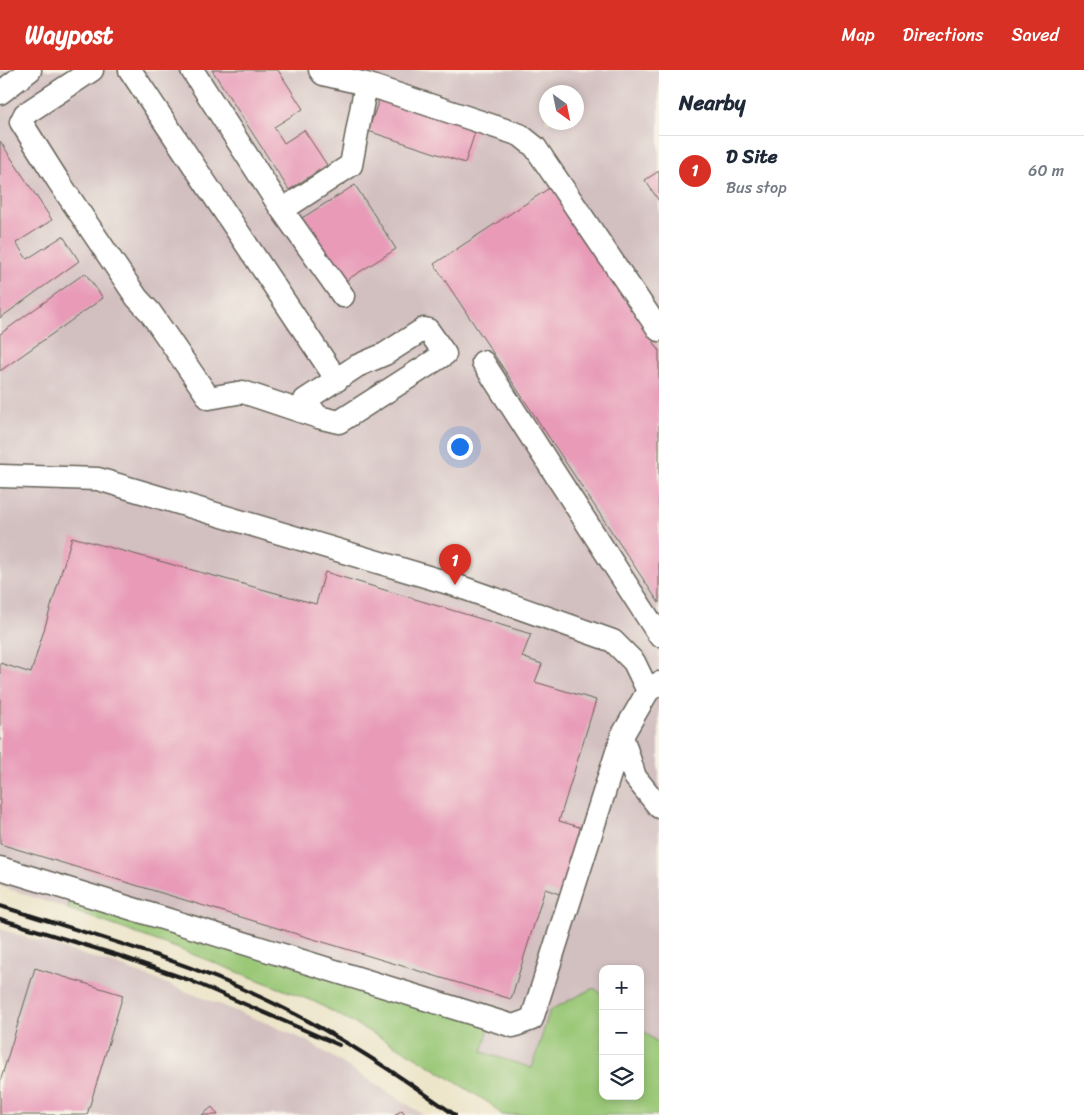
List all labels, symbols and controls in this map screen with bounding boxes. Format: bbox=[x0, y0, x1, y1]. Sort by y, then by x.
text: Waypost bbox=[25, 14, 113, 56]
text: Map bbox=[842, 19, 875, 51]
text: Directions bbox=[903, 19, 984, 51]
text: Saved bbox=[1012, 19, 1059, 51]
text: Nearby bbox=[679, 84, 745, 122]
north arrow bbox=[539, 85, 584, 130]
text: D Site bbox=[726, 140, 778, 173]
text: 1 bbox=[692, 156, 698, 185]
text: 60 m bbox=[1028, 156, 1064, 185]
text: Bus stop bbox=[726, 173, 787, 202]
your location bbox=[447, 434, 473, 460]
pin: 1 bbox=[439, 544, 471, 585]
map controls bbox=[599, 965, 644, 1100]
button: + bbox=[599, 965, 644, 1010]
button: − bbox=[599, 1010, 644, 1055]
button: layers bbox=[599, 1055, 644, 1100]

